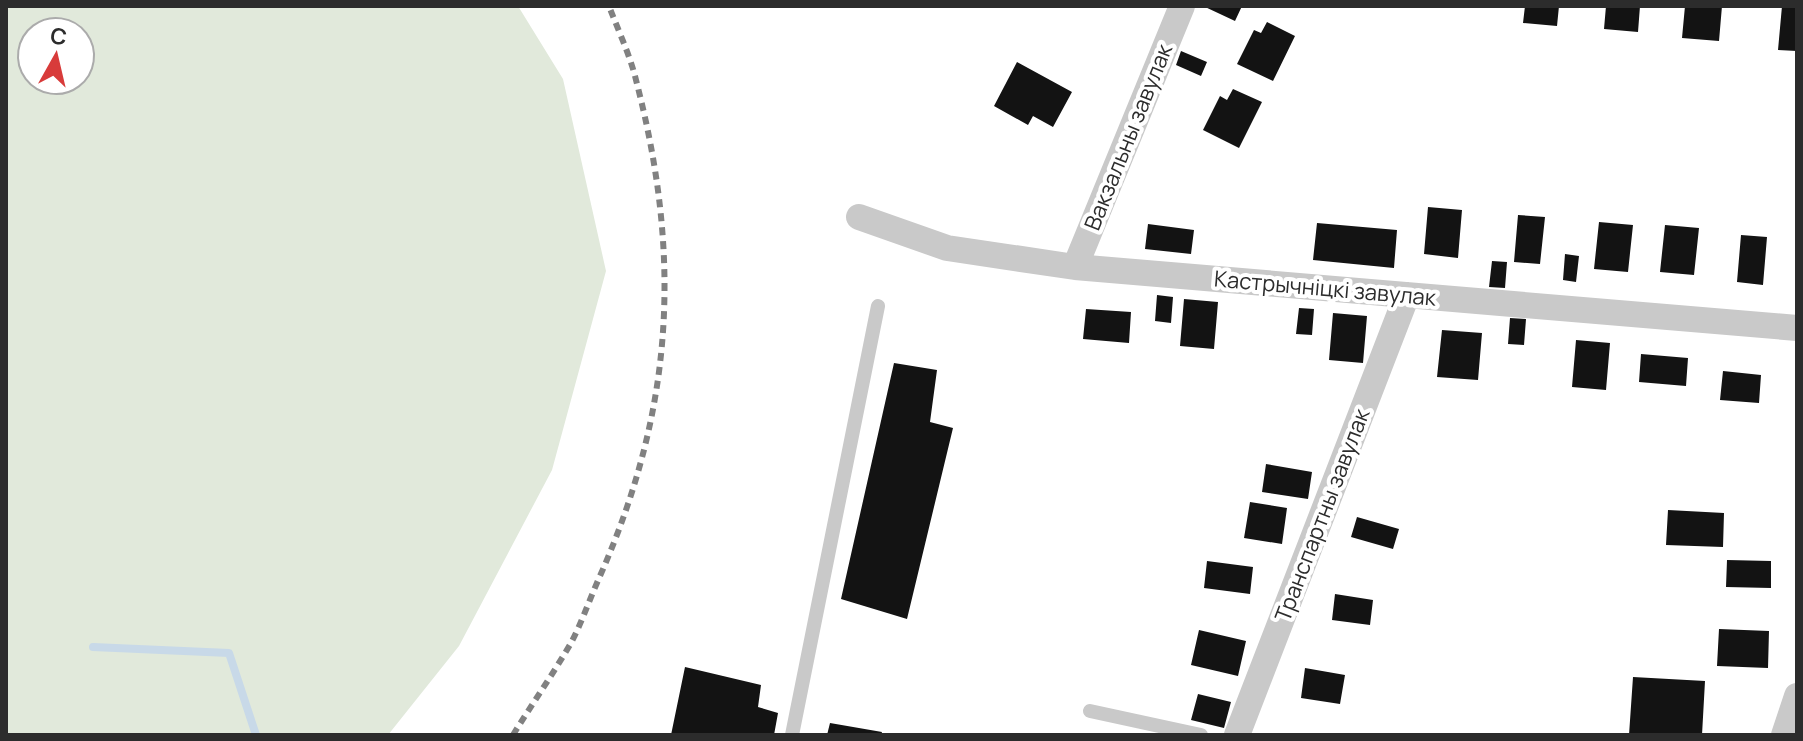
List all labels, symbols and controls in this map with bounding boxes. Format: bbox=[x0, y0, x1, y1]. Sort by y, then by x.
north arrow bbox=[16, 16, 96, 96]
text: С bbox=[49, 20, 69, 52]
street label: Вакзальны завулак bbox=[1077, 38, 1179, 235]
street label: Кастрычніцкі завулак bbox=[1213, 263, 1438, 313]
street label: Транспартны завулак bbox=[1268, 403, 1377, 626]

